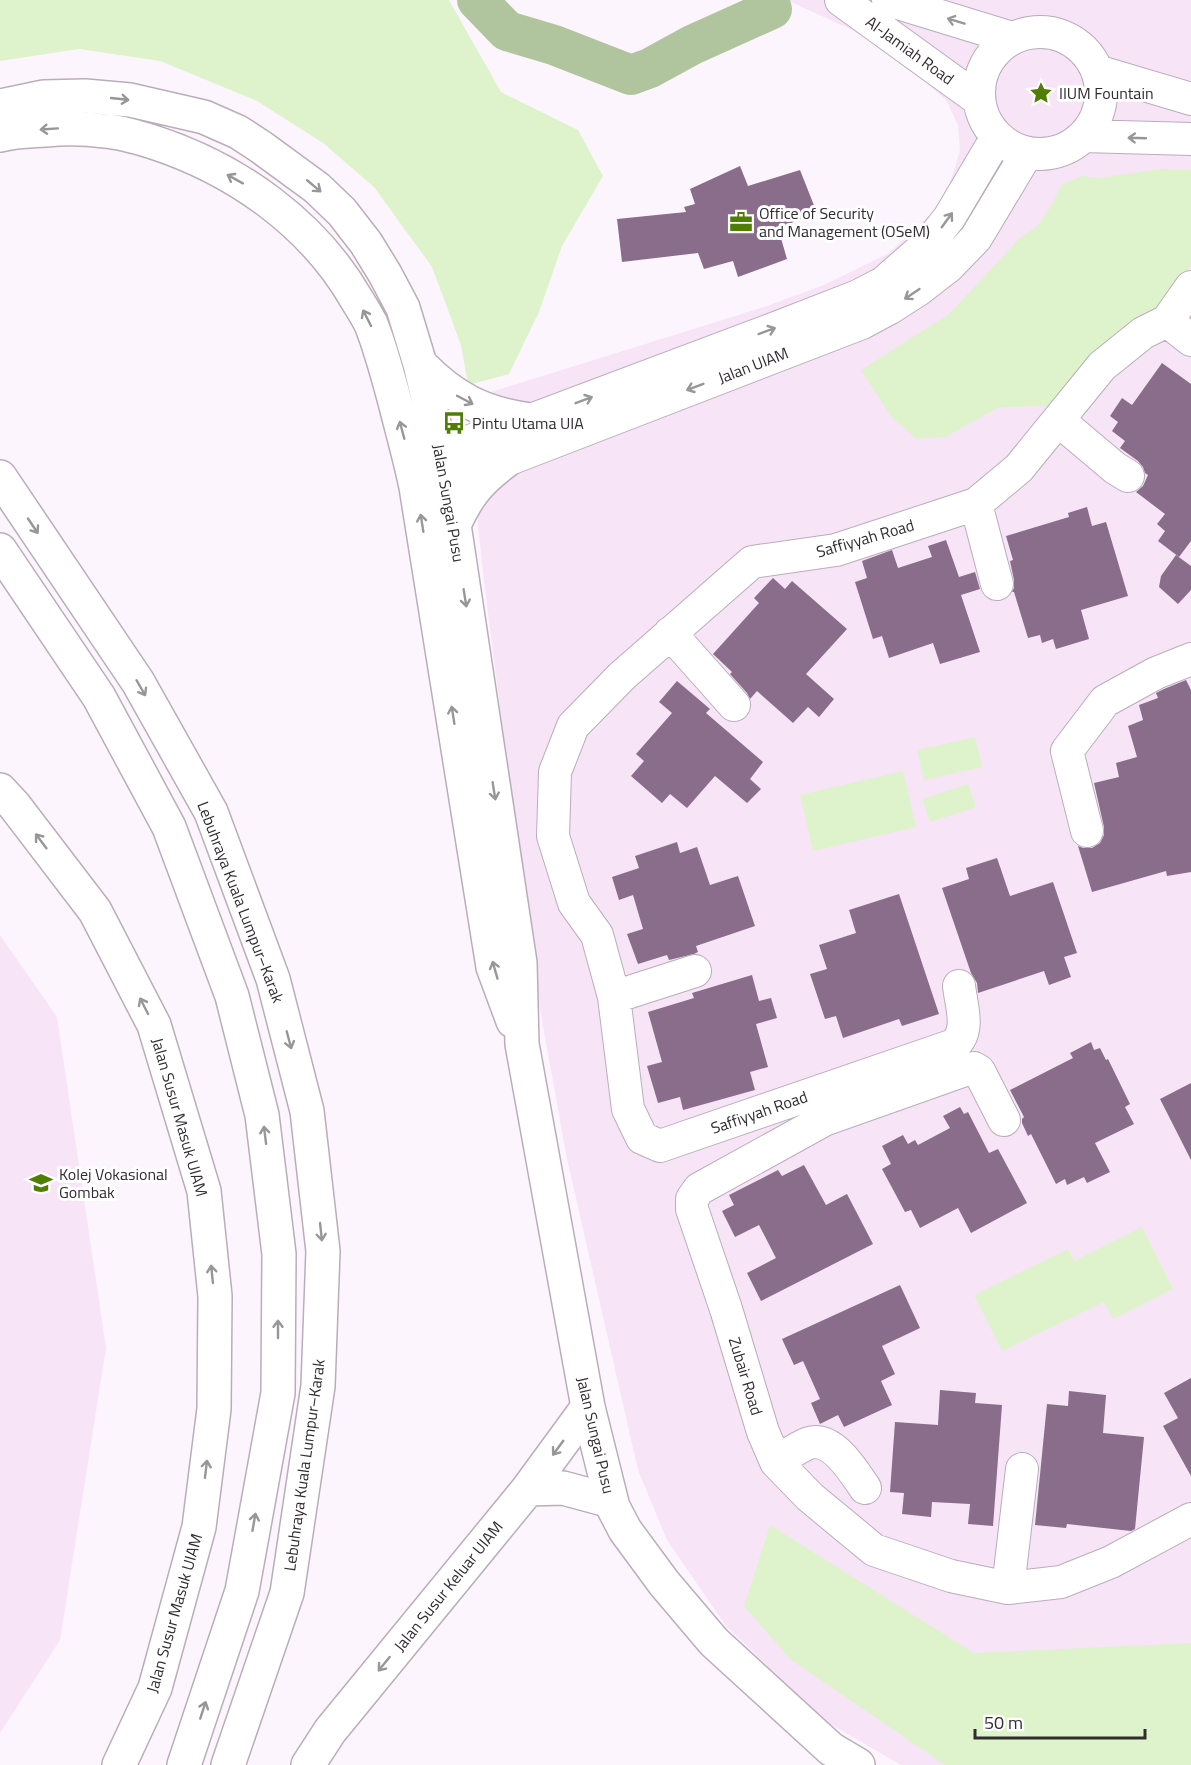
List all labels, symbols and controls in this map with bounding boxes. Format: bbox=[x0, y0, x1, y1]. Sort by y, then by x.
street label: Al-Jamiah Road bbox=[861, 10, 959, 90]
one-way arrow bbox=[947, 15, 966, 26]
place icon: IIUM Fountain bbox=[1028, 80, 1054, 106]
place label: IIUM Fountain bbox=[1059, 81, 1153, 105]
one-way arrow bbox=[110, 94, 130, 105]
one-way arrow bbox=[40, 124, 60, 135]
one-way arrow bbox=[1128, 133, 1148, 144]
one-way arrow bbox=[227, 173, 244, 185]
one-way arrow bbox=[306, 179, 321, 193]
place label: Office of Security and Management (OSeM) bbox=[759, 201, 930, 243]
office icon: Office of Security and Management (OSeM) bbox=[728, 209, 754, 235]
one-way arrow bbox=[941, 213, 953, 229]
one-way arrow bbox=[904, 288, 921, 300]
one-way arrow bbox=[361, 310, 372, 328]
one-way arrow bbox=[757, 325, 776, 336]
street label: Jalan UIAM bbox=[714, 341, 792, 389]
one-way arrow bbox=[686, 382, 705, 393]
one-way arrow bbox=[575, 393, 593, 404]
one-way arrow bbox=[456, 394, 473, 406]
bus stop icon: Pintu Utama UIA bbox=[441, 410, 467, 436]
place label: Pintu Utama UIA bbox=[472, 411, 584, 435]
one-way arrow bbox=[396, 421, 407, 440]
street label: Jalan Sungai Pusu bbox=[427, 442, 471, 564]
one-way arrow bbox=[416, 513, 427, 533]
street label: Saffiyyah Road bbox=[813, 513, 917, 563]
one-way arrow bbox=[27, 517, 39, 534]
one-way arrow bbox=[460, 588, 471, 608]
one-way arrow bbox=[135, 679, 147, 696]
one-way arrow bbox=[447, 706, 458, 726]
one-way arrow bbox=[489, 781, 500, 800]
street label: Lebuhraya Kuala Lumpur–Karak bbox=[191, 798, 291, 1007]
one-way arrow bbox=[35, 833, 48, 849]
one-way arrow bbox=[489, 961, 500, 980]
one-way arrow bbox=[138, 997, 149, 1015]
one-way arrow bbox=[284, 1031, 296, 1050]
street label: Jalan Susur Masuk UIAM bbox=[146, 1035, 214, 1199]
street label: Saffiyyah Road bbox=[707, 1084, 811, 1140]
one-way arrow bbox=[259, 1126, 270, 1146]
place label: Kolej Vokasional Gombak bbox=[59, 1162, 168, 1204]
school or university icon: Kolej Vokasional Gombak bbox=[28, 1170, 54, 1196]
one-way arrow bbox=[316, 1222, 327, 1242]
one-way arrow bbox=[206, 1265, 217, 1285]
one-way arrow bbox=[272, 1320, 284, 1340]
street label: Zubair Road bbox=[723, 1334, 769, 1418]
street label: Lebuhraya Kuala Lumpur–Karak bbox=[277, 1357, 331, 1573]
street label: Jalan Sungai Pusu bbox=[571, 1374, 621, 1496]
one-way arrow bbox=[552, 1440, 565, 1456]
one-way arrow bbox=[201, 1459, 212, 1479]
one-way arrow bbox=[249, 1513, 260, 1532]
street label: Jalan Susur Keluar UIAM bbox=[388, 1515, 508, 1657]
street label: Jalan Susur Masuk UIAM bbox=[140, 1531, 208, 1695]
one-way arrow bbox=[378, 1656, 391, 1672]
one-way arrow bbox=[198, 1701, 209, 1720]
scale bar bbox=[975, 1702, 1144, 1740]
text: 50 m bbox=[984, 1709, 1023, 1736]

